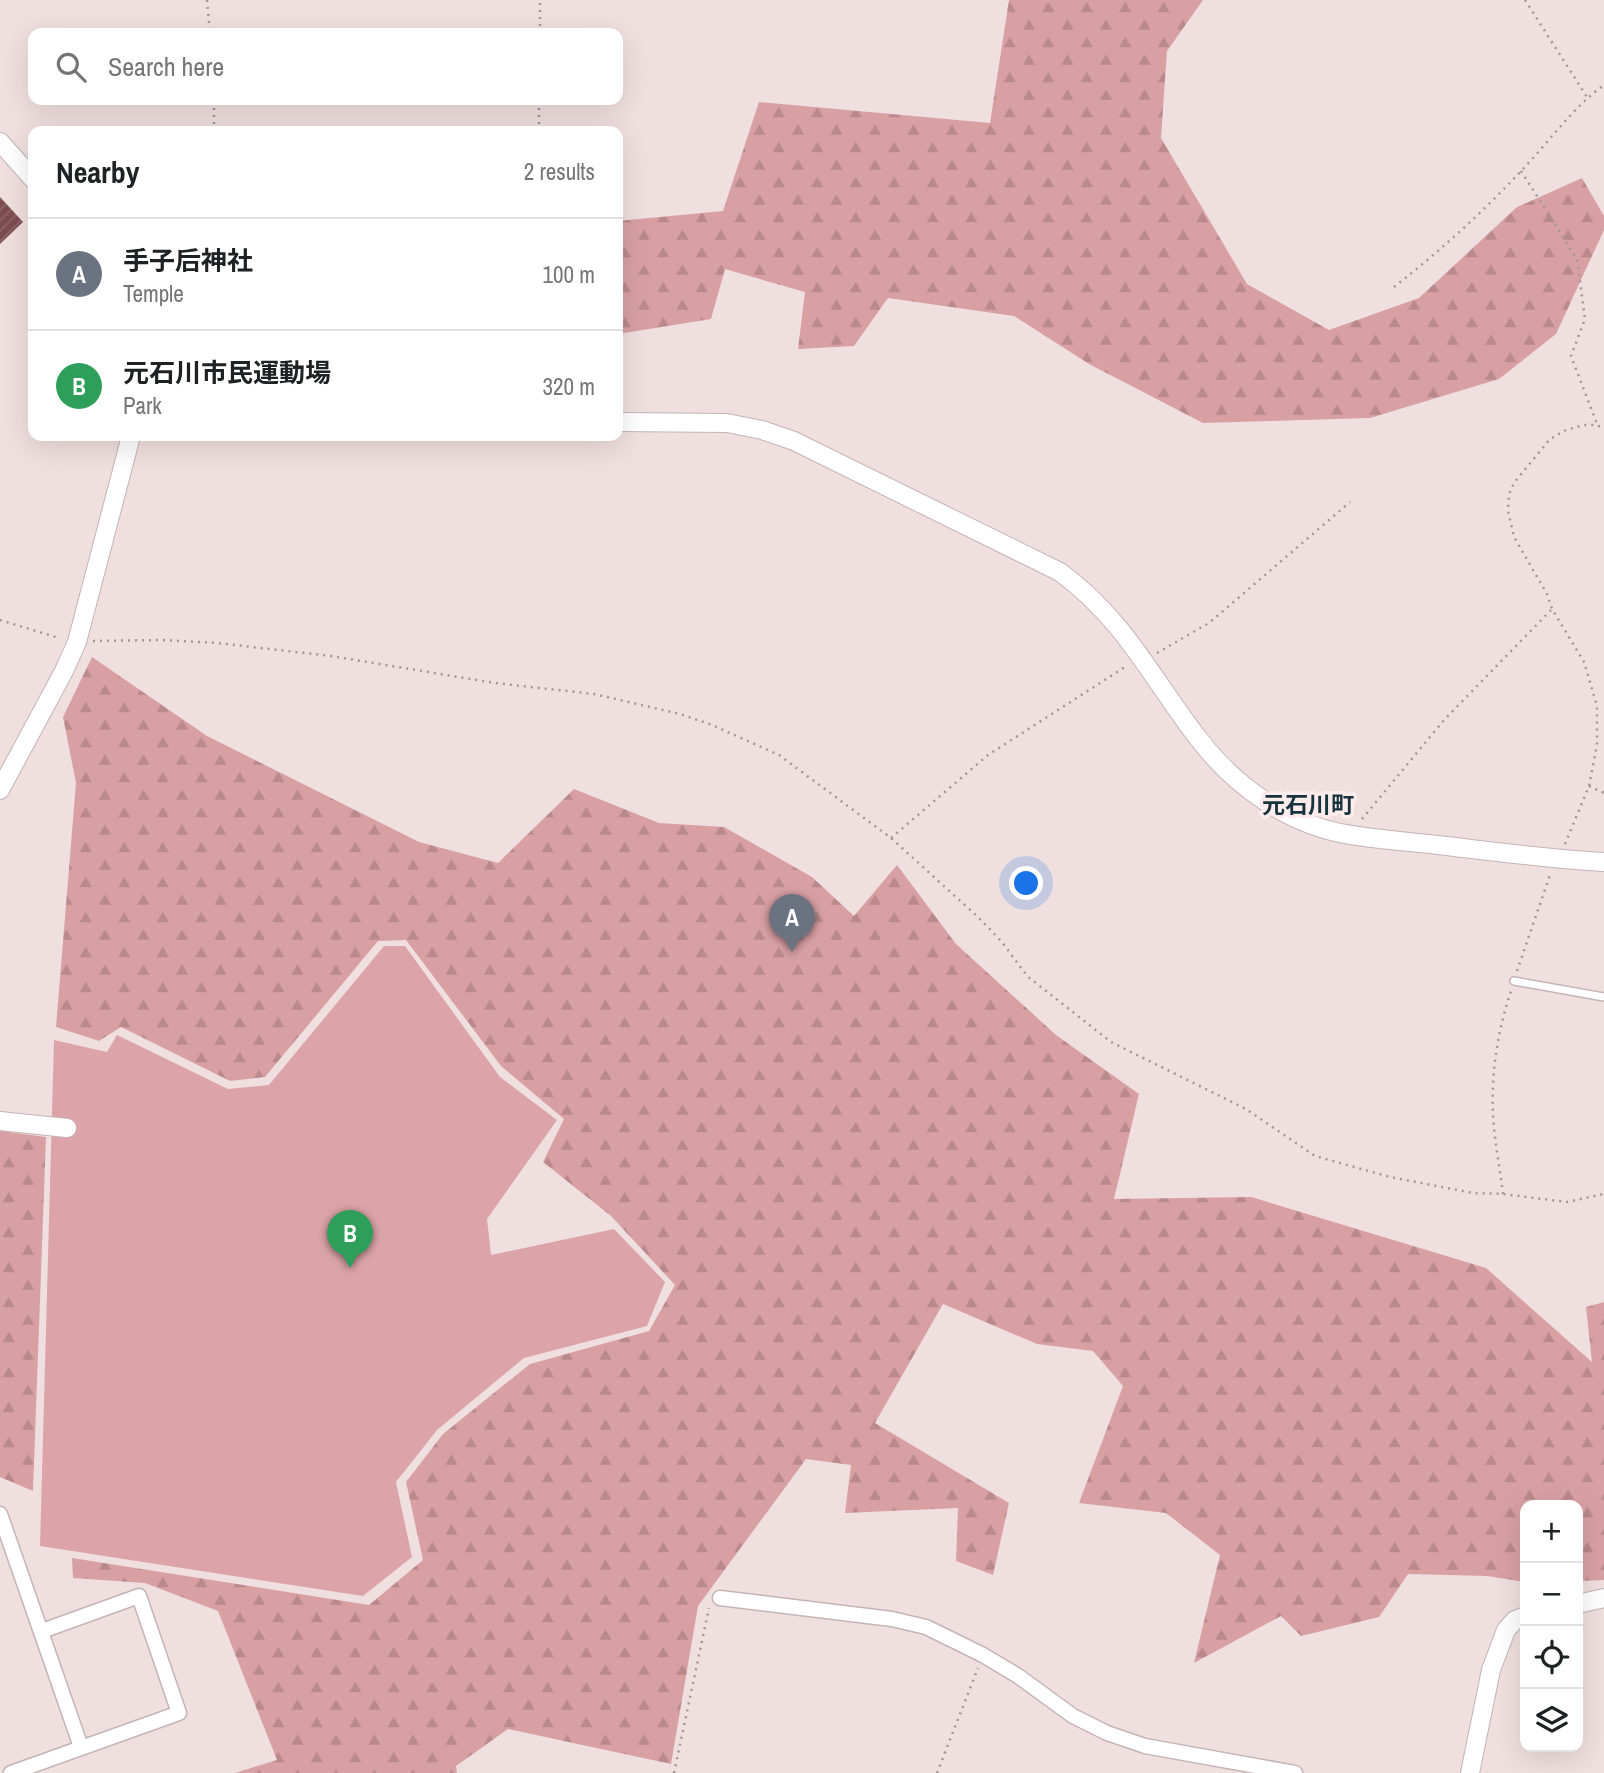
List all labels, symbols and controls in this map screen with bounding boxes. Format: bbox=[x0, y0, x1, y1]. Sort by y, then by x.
search box bbox=[28, 28, 623, 105]
icon: search bbox=[52, 48, 90, 86]
text: Search here bbox=[108, 49, 224, 84]
text: Nearby bbox=[56, 152, 139, 192]
text: 2 results bbox=[524, 156, 595, 187]
text: 手子后神社 bbox=[123, 243, 253, 278]
text: A bbox=[72, 259, 86, 290]
text: 100 m bbox=[543, 259, 595, 290]
text: Temple bbox=[123, 278, 184, 309]
text: 元石川市民運動場 bbox=[123, 355, 331, 390]
text: B bbox=[72, 371, 86, 402]
text: 320 m bbox=[543, 371, 595, 402]
text: Park bbox=[123, 390, 162, 421]
district label: 元石川町 bbox=[1262, 789, 1354, 820]
your location bbox=[1009, 866, 1043, 900]
pin: A bbox=[769, 894, 815, 952]
pin: B bbox=[327, 1210, 373, 1268]
map controls bbox=[1520, 1500, 1583, 1752]
button: + bbox=[1520, 1500, 1583, 1563]
button: − bbox=[1520, 1563, 1583, 1626]
button: locate bbox=[1520, 1626, 1583, 1689]
button: layers bbox=[1520, 1689, 1583, 1752]

